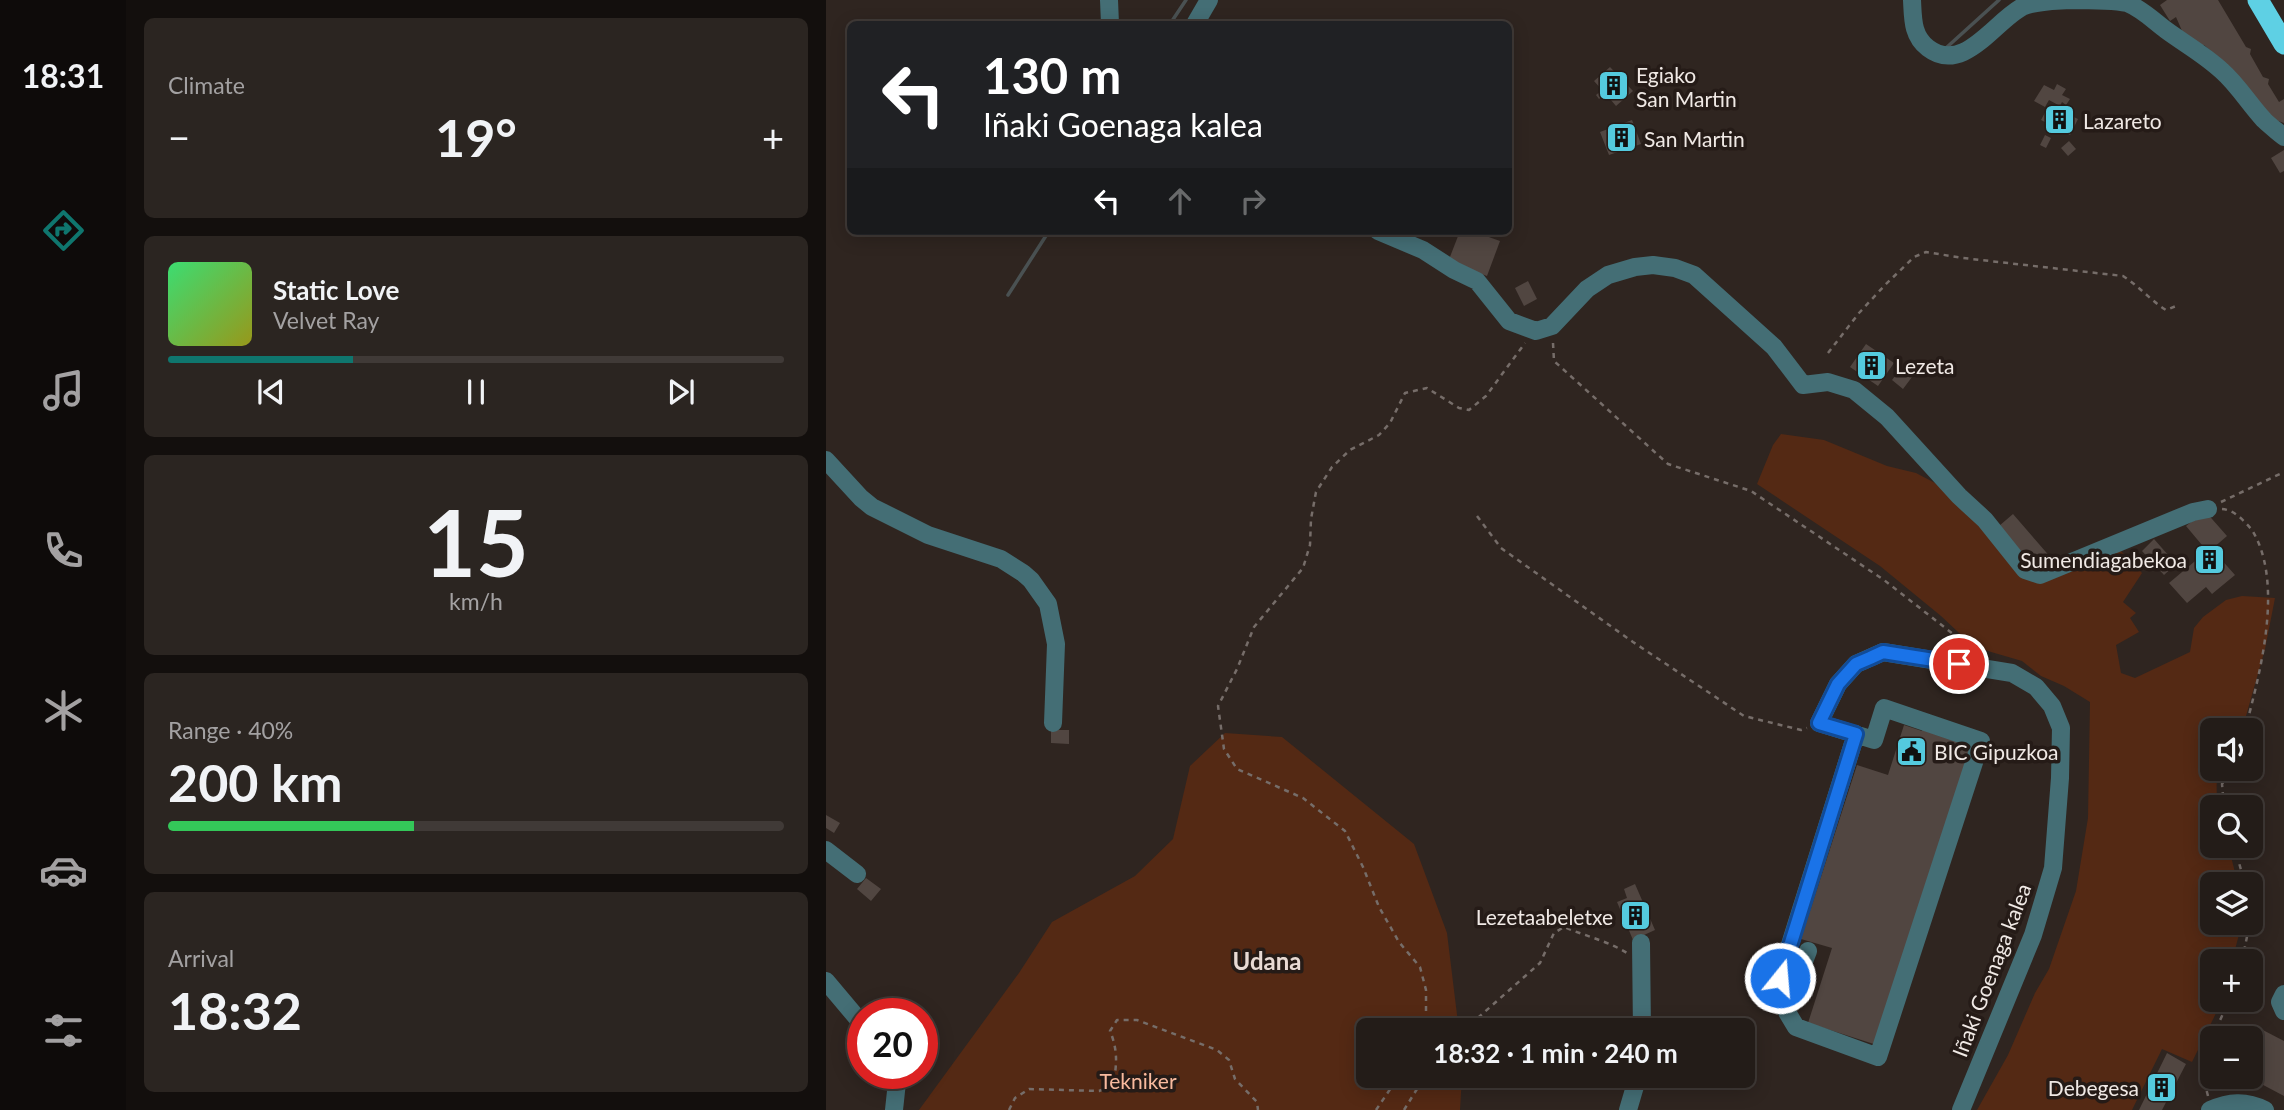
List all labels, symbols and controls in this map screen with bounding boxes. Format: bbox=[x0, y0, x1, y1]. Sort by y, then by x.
text: 130 m bbox=[983, 46, 1121, 104]
icon: left bbox=[868, 49, 959, 140]
text: 18:31 bbox=[22, 56, 104, 95]
place label: Egiako San Martin bbox=[1636, 62, 1737, 111]
building icon: Egiako San Martin bbox=[1596, 69, 1630, 103]
text: Climate bbox=[168, 71, 245, 99]
building icon: Lazareto bbox=[2043, 103, 2077, 137]
text: Iñaki Goenaga kalea bbox=[983, 105, 1263, 144]
text: 19° bbox=[435, 106, 517, 168]
place label: Lazareto bbox=[2083, 108, 2162, 133]
text: − bbox=[168, 114, 190, 160]
text: + bbox=[762, 114, 784, 160]
building icon: San Martin bbox=[1604, 121, 1638, 155]
place label: San Martin bbox=[1644, 126, 1745, 151]
icon: left bbox=[1088, 182, 1126, 220]
icon: ahead bbox=[1161, 182, 1199, 220]
icon: right bbox=[1234, 182, 1272, 220]
icon: directions bbox=[39, 206, 88, 255]
text: Static Love bbox=[273, 274, 400, 306]
text: Velvet Ray bbox=[273, 306, 379, 334]
building icon: Lezeta bbox=[1855, 348, 1889, 382]
place label: Lezeta bbox=[1895, 353, 1954, 378]
icon: music bbox=[39, 366, 88, 415]
icon: previous bbox=[252, 373, 290, 411]
icon: pause bbox=[457, 373, 495, 411]
icon: next bbox=[662, 373, 700, 411]
text: 15 bbox=[423, 487, 529, 596]
icon: phone bbox=[39, 526, 88, 575]
building icon: Sumendiagabekoa bbox=[2193, 542, 2227, 576]
place label: Sumendiagabekoa bbox=[2020, 547, 2187, 572]
text: km/h bbox=[449, 587, 503, 615]
pin bbox=[1929, 634, 1989, 694]
icon: arrive bbox=[1940, 645, 1978, 683]
icon: climate bbox=[39, 686, 88, 735]
text: Range · 40% bbox=[168, 716, 293, 744]
map controls bbox=[2200, 718, 2263, 1089]
button: sound bbox=[2200, 718, 2263, 781]
public building icon: BIC Gipuzkoa bbox=[1894, 734, 1928, 768]
place label: BIC Gipuzkoa bbox=[1934, 739, 2059, 764]
text: 200 km bbox=[168, 751, 342, 813]
button: search bbox=[2200, 795, 2263, 858]
icon: car bbox=[39, 846, 88, 895]
button: layers bbox=[2200, 872, 2263, 935]
street label: Iñaki Goenaga kalea bbox=[1946, 880, 2036, 1060]
building icon: Lezetaabeletxe bbox=[1619, 899, 1653, 933]
place label: Lezetaabeletxe bbox=[1476, 904, 1613, 929]
position arrow bbox=[1743, 941, 1817, 1015]
text: Arrival bbox=[168, 944, 234, 972]
district label: Udana bbox=[1233, 946, 1301, 975]
button: + bbox=[2200, 949, 2263, 1012]
text: 18:32 bbox=[168, 979, 302, 1041]
speed limit sign: 20 bbox=[847, 998, 938, 1089]
icon: filters bbox=[39, 1006, 88, 1055]
button: − bbox=[2200, 1026, 2263, 1089]
text: 18:32 · 1 min · 240 m bbox=[1433, 1037, 1678, 1069]
park label: Tekniker bbox=[1099, 1068, 1177, 1093]
building icon: Debegesa bbox=[2145, 1070, 2179, 1104]
place label: Debegesa bbox=[2048, 1075, 2139, 1100]

